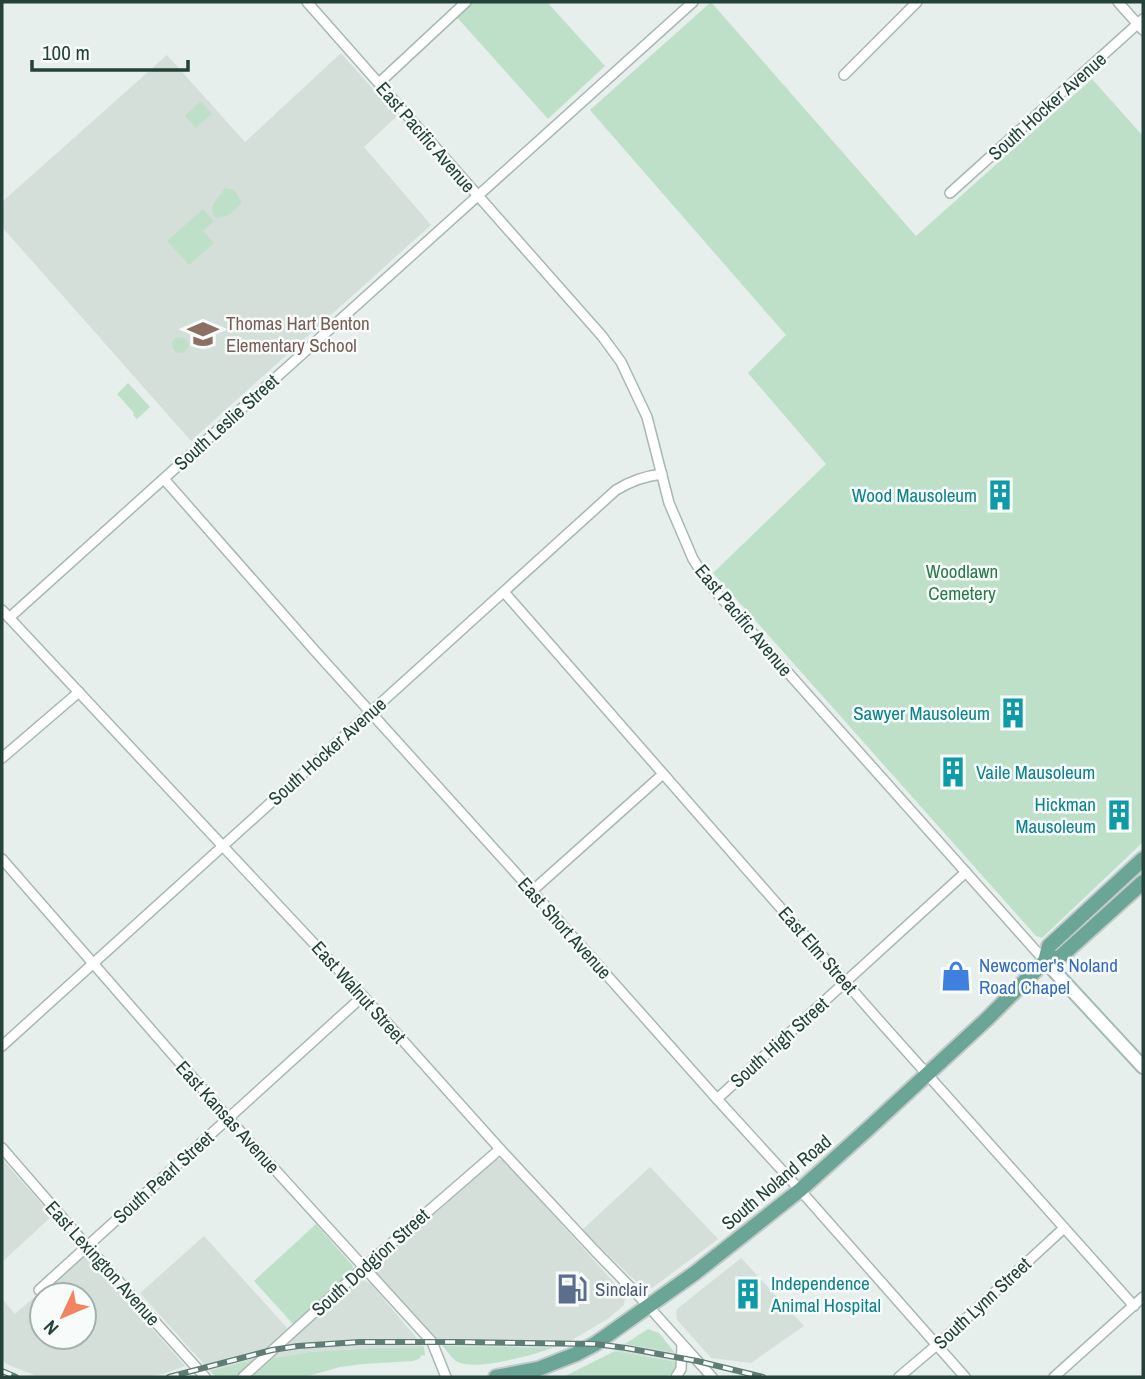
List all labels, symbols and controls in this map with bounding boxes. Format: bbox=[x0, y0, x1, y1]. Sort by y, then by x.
scale bar bbox=[32, 28, 187, 72]
text: 100 m bbox=[42, 38, 90, 67]
street label: South Hocker Avenue bbox=[982, 46, 1112, 166]
street label: East Pacific Avenue bbox=[371, 76, 481, 198]
place label: Thomas Hart Benton Elementary School bbox=[226, 310, 370, 358]
school or university icon: Thomas Hart Benton Elementary School bbox=[186, 317, 220, 351]
street label: South Leslie Street bbox=[168, 368, 284, 476]
building icon: Wood Mausoleum bbox=[983, 478, 1017, 512]
place label: Wood Mausoleum bbox=[852, 482, 977, 508]
street label: East Pacific Avenue bbox=[689, 558, 799, 682]
park label: Woodlawn Cemetery bbox=[926, 558, 998, 606]
street label: South Hocker Avenue bbox=[262, 691, 392, 811]
building icon: Sawyer Mausoleum bbox=[996, 696, 1030, 730]
place label: Sawyer Mausoleum bbox=[853, 700, 990, 726]
building icon: Vaile Mausoleum bbox=[936, 755, 970, 789]
place label: Vaile Mausoleum bbox=[976, 759, 1095, 785]
place label: Hickman Mausoleum bbox=[1015, 791, 1096, 839]
building icon: Hickman Mausoleum bbox=[1102, 798, 1136, 832]
street label: East Short Avenue bbox=[512, 871, 618, 985]
street label: East Elm Street bbox=[773, 901, 864, 1000]
street label: East Walnut Street bbox=[306, 935, 412, 1049]
place label: Newcomer's Noland Road Chapel bbox=[979, 952, 1118, 1000]
shop icon: Newcomer's Noland Road Chapel bbox=[939, 959, 973, 993]
street label: South High Street bbox=[724, 990, 834, 1093]
street label: East Kansas Avenue bbox=[170, 1055, 286, 1179]
street label: South Pearl Street bbox=[107, 1124, 220, 1229]
street label: South Noland Road bbox=[716, 1128, 836, 1236]
street label: East Lexington Avenue bbox=[40, 1195, 166, 1331]
street label: South Dodgion Street bbox=[306, 1202, 435, 1322]
street label: South Lynn Street bbox=[928, 1251, 1037, 1355]
place label: Independence Animal Hospital bbox=[770, 1270, 881, 1318]
fuel station icon: Sinclair bbox=[555, 1272, 589, 1306]
place label: Sinclair bbox=[595, 1276, 649, 1302]
building icon: Independence Animal Hospital bbox=[731, 1277, 765, 1311]
north arrow bbox=[28, 1281, 98, 1351]
text: N bbox=[38, 1315, 64, 1341]

